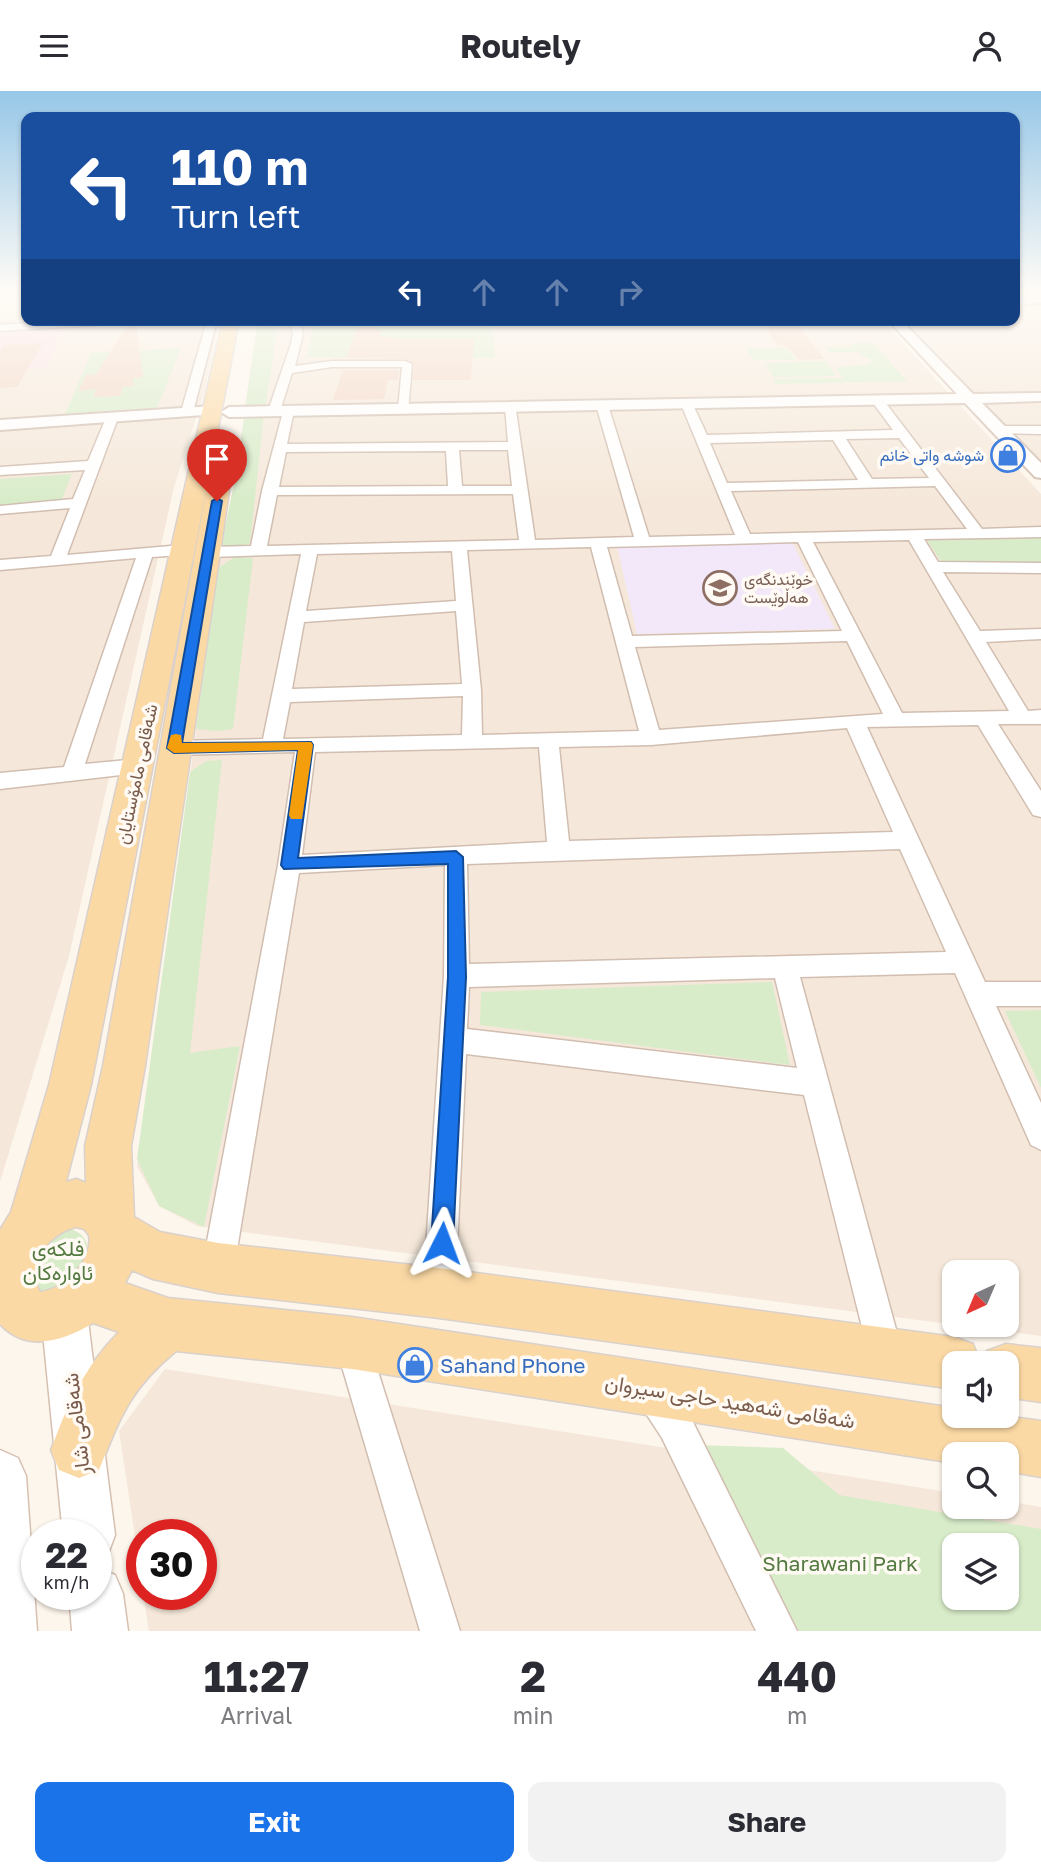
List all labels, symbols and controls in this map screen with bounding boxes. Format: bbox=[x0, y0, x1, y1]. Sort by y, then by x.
icon: menu bbox=[35, 27, 73, 65]
text: Routely bbox=[460, 27, 581, 65]
icon: person bbox=[968, 27, 1006, 65]
text: 110 m bbox=[171, 137, 308, 196]
icon: left bbox=[56, 140, 147, 231]
text: Turn left bbox=[171, 197, 300, 235]
icon: left bbox=[392, 273, 430, 311]
icon: ahead bbox=[465, 273, 503, 311]
icon: ahead bbox=[538, 273, 576, 311]
icon: right bbox=[611, 273, 649, 311]
pin bbox=[187, 429, 247, 501]
shop icon: شوشه واتى خانم bbox=[989, 436, 1027, 474]
icon: arrive bbox=[198, 440, 236, 478]
place label: شوشه واتى خانم bbox=[880, 445, 984, 466]
school or university icon: خوێندنگەی هەڵوێست bbox=[701, 569, 739, 607]
place label: خوێندنگەی هەڵوێست bbox=[744, 569, 813, 608]
street label: شەقامی مامۆستایان bbox=[110, 702, 163, 846]
position arrow bbox=[405, 1206, 479, 1280]
park label: فلکەی ئاوارەکان bbox=[23, 1235, 93, 1286]
north arrow bbox=[942, 1260, 1018, 1337]
map controls bbox=[942, 1260, 1019, 1610]
shop icon: Sahand Phone bbox=[396, 1346, 434, 1384]
button: sound bbox=[942, 1351, 1019, 1428]
place label: Sahand Phone bbox=[440, 1352, 586, 1378]
street label: شەقامی شەهید حاجی سیروان bbox=[603, 1368, 857, 1435]
street label: شەقامی شار bbox=[57, 1372, 96, 1477]
button: search bbox=[942, 1442, 1019, 1519]
speed limit sign: 30 bbox=[126, 1519, 217, 1610]
button: layers bbox=[942, 1533, 1019, 1610]
text: 22 bbox=[45, 1534, 88, 1576]
park label: Sharawani Park bbox=[762, 1550, 918, 1576]
text: km/h bbox=[44, 1571, 89, 1593]
text: 11:27 bbox=[204, 1651, 309, 1701]
text: 2 bbox=[520, 1651, 546, 1701]
text: 440 bbox=[757, 1651, 837, 1701]
text: Arrival bbox=[220, 1701, 292, 1729]
text: min bbox=[513, 1701, 554, 1729]
text: m bbox=[787, 1701, 807, 1729]
button: Exit bbox=[35, 1782, 514, 1862]
button: Share bbox=[528, 1782, 1006, 1862]

